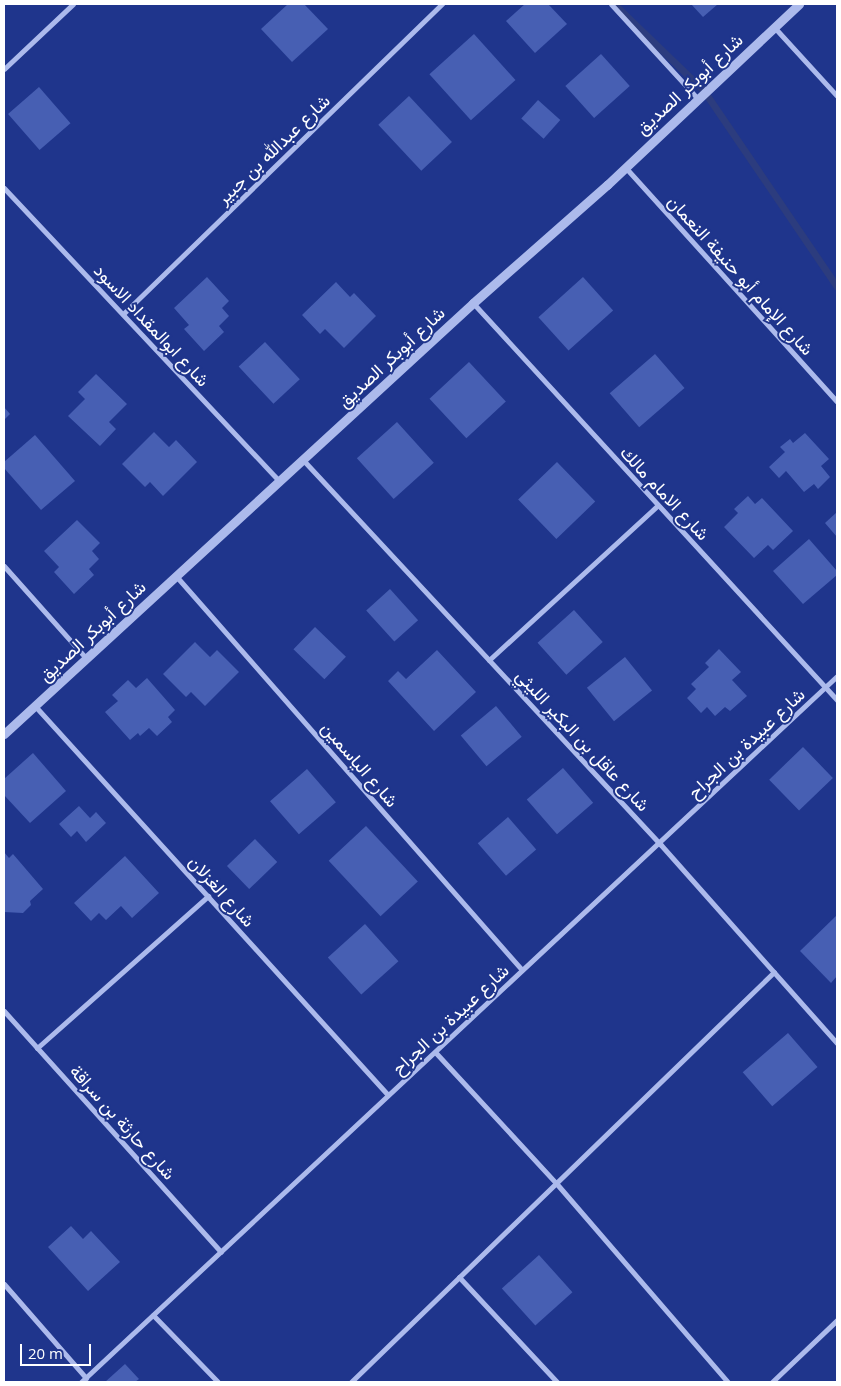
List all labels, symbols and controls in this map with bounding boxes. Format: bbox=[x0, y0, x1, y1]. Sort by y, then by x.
street label: شارع أبوبكر الصديق bbox=[631, 29, 747, 139]
street label: شارع عبدالله بن جبير bbox=[212, 90, 334, 208]
street label: شارع الإمام أبو حنيفة النعمان bbox=[663, 191, 819, 359]
street label: شارع ابوالمقداد الاسود bbox=[90, 259, 214, 391]
street label: شارع أبوبكر الصديق bbox=[333, 302, 449, 412]
street label: شارع الامام مالك bbox=[616, 441, 714, 545]
street label: شارع أبوبكر الصديق bbox=[34, 576, 150, 686]
street label: شارع عاقل بن البكير الليثي bbox=[512, 665, 654, 815]
street label: شارع عبيدة بن الجراح bbox=[683, 683, 809, 803]
street label: شارع الياسمين bbox=[317, 717, 403, 811]
street label: شارع الغزلان bbox=[184, 851, 260, 931]
street label: شارع عبيدة بن الجراح bbox=[387, 959, 513, 1079]
street label: شارع حارثة بن سراقة bbox=[66, 1060, 180, 1184]
scale bar bbox=[22, 1334, 94, 1366]
text: 20 m bbox=[28, 1343, 63, 1363]

